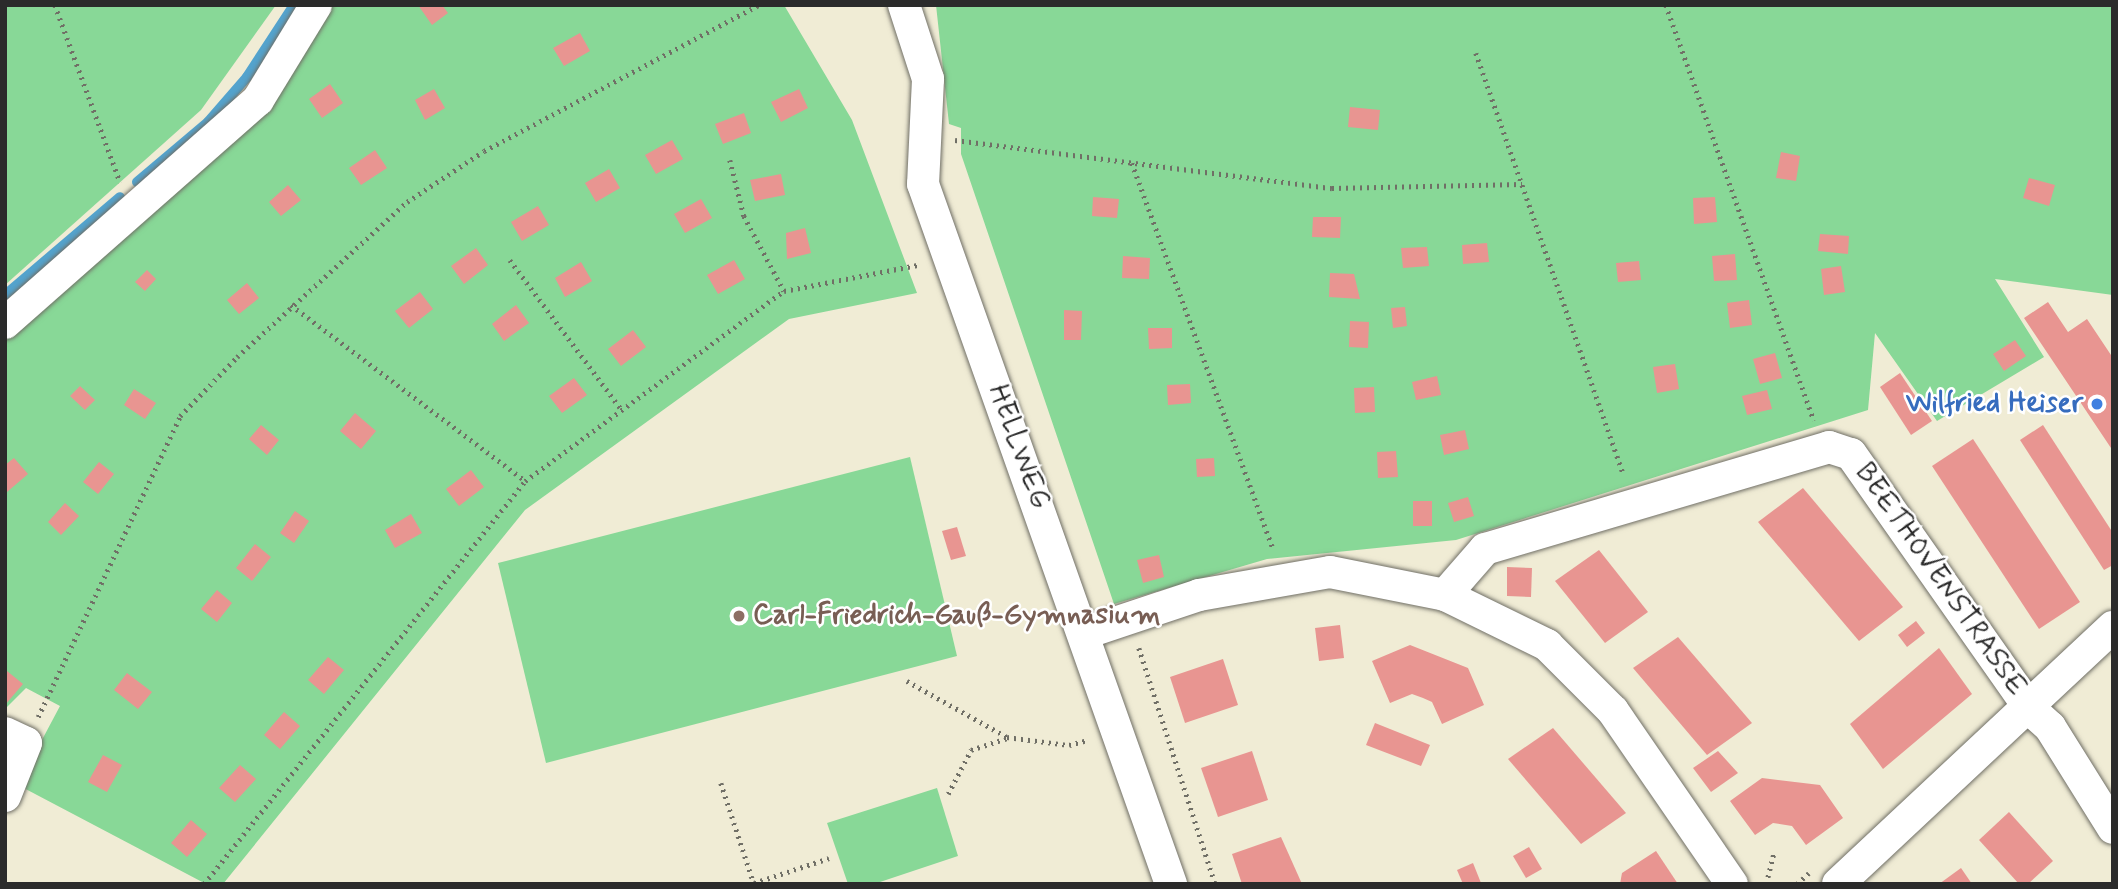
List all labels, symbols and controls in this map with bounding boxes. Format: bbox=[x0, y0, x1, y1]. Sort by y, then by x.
street label: HELLWEG bbox=[980, 380, 1056, 514]
place label: Wilfried Heiser bbox=[1906, 387, 2083, 421]
marker: Wilfried Heiser bbox=[2089, 396, 2105, 412]
street label: BEETHOVENSTRASSE bbox=[1847, 457, 2033, 703]
place label: Carl-Friedrich-Gauß-Gymnasium bbox=[753, 599, 1161, 633]
marker: Carl-Friedrich-Gauß-Gymnasium bbox=[731, 608, 747, 624]

